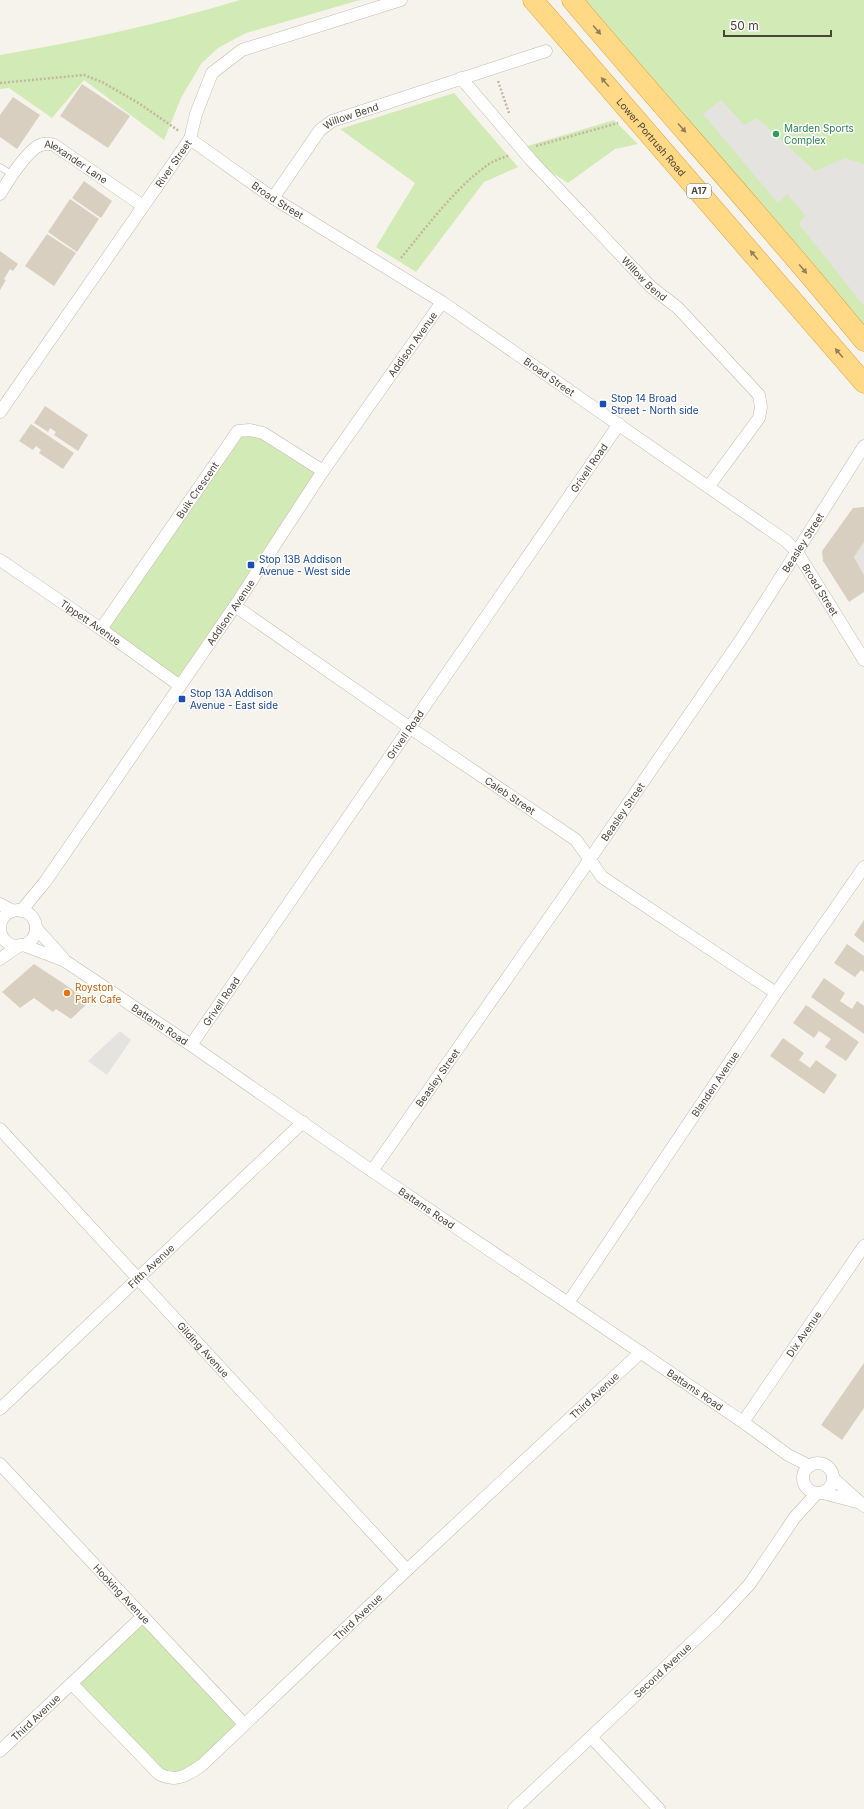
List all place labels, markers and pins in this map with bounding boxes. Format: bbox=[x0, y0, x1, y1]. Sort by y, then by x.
place label: Marden Sports Complex bbox=[784, 122, 854, 146]
marker: Marden Sports Complex bbox=[771, 129, 781, 139]
place label: Stop 14 Broad Street - North side bbox=[611, 392, 699, 416]
marker: Stop 14 Broad Street - North side bbox=[598, 399, 608, 409]
place label: Stop 13B Addison Avenue - West side bbox=[259, 553, 351, 577]
marker: Stop 13B Addison Avenue - West side bbox=[246, 560, 256, 570]
place label: Stop 13A Addison Avenue - East side bbox=[190, 687, 278, 711]
marker: Stop 13A Addison Avenue - East side bbox=[177, 694, 187, 704]
place label: Royston Park Cafe bbox=[75, 981, 122, 1005]
marker: Royston Park Cafe bbox=[62, 988, 72, 998]

